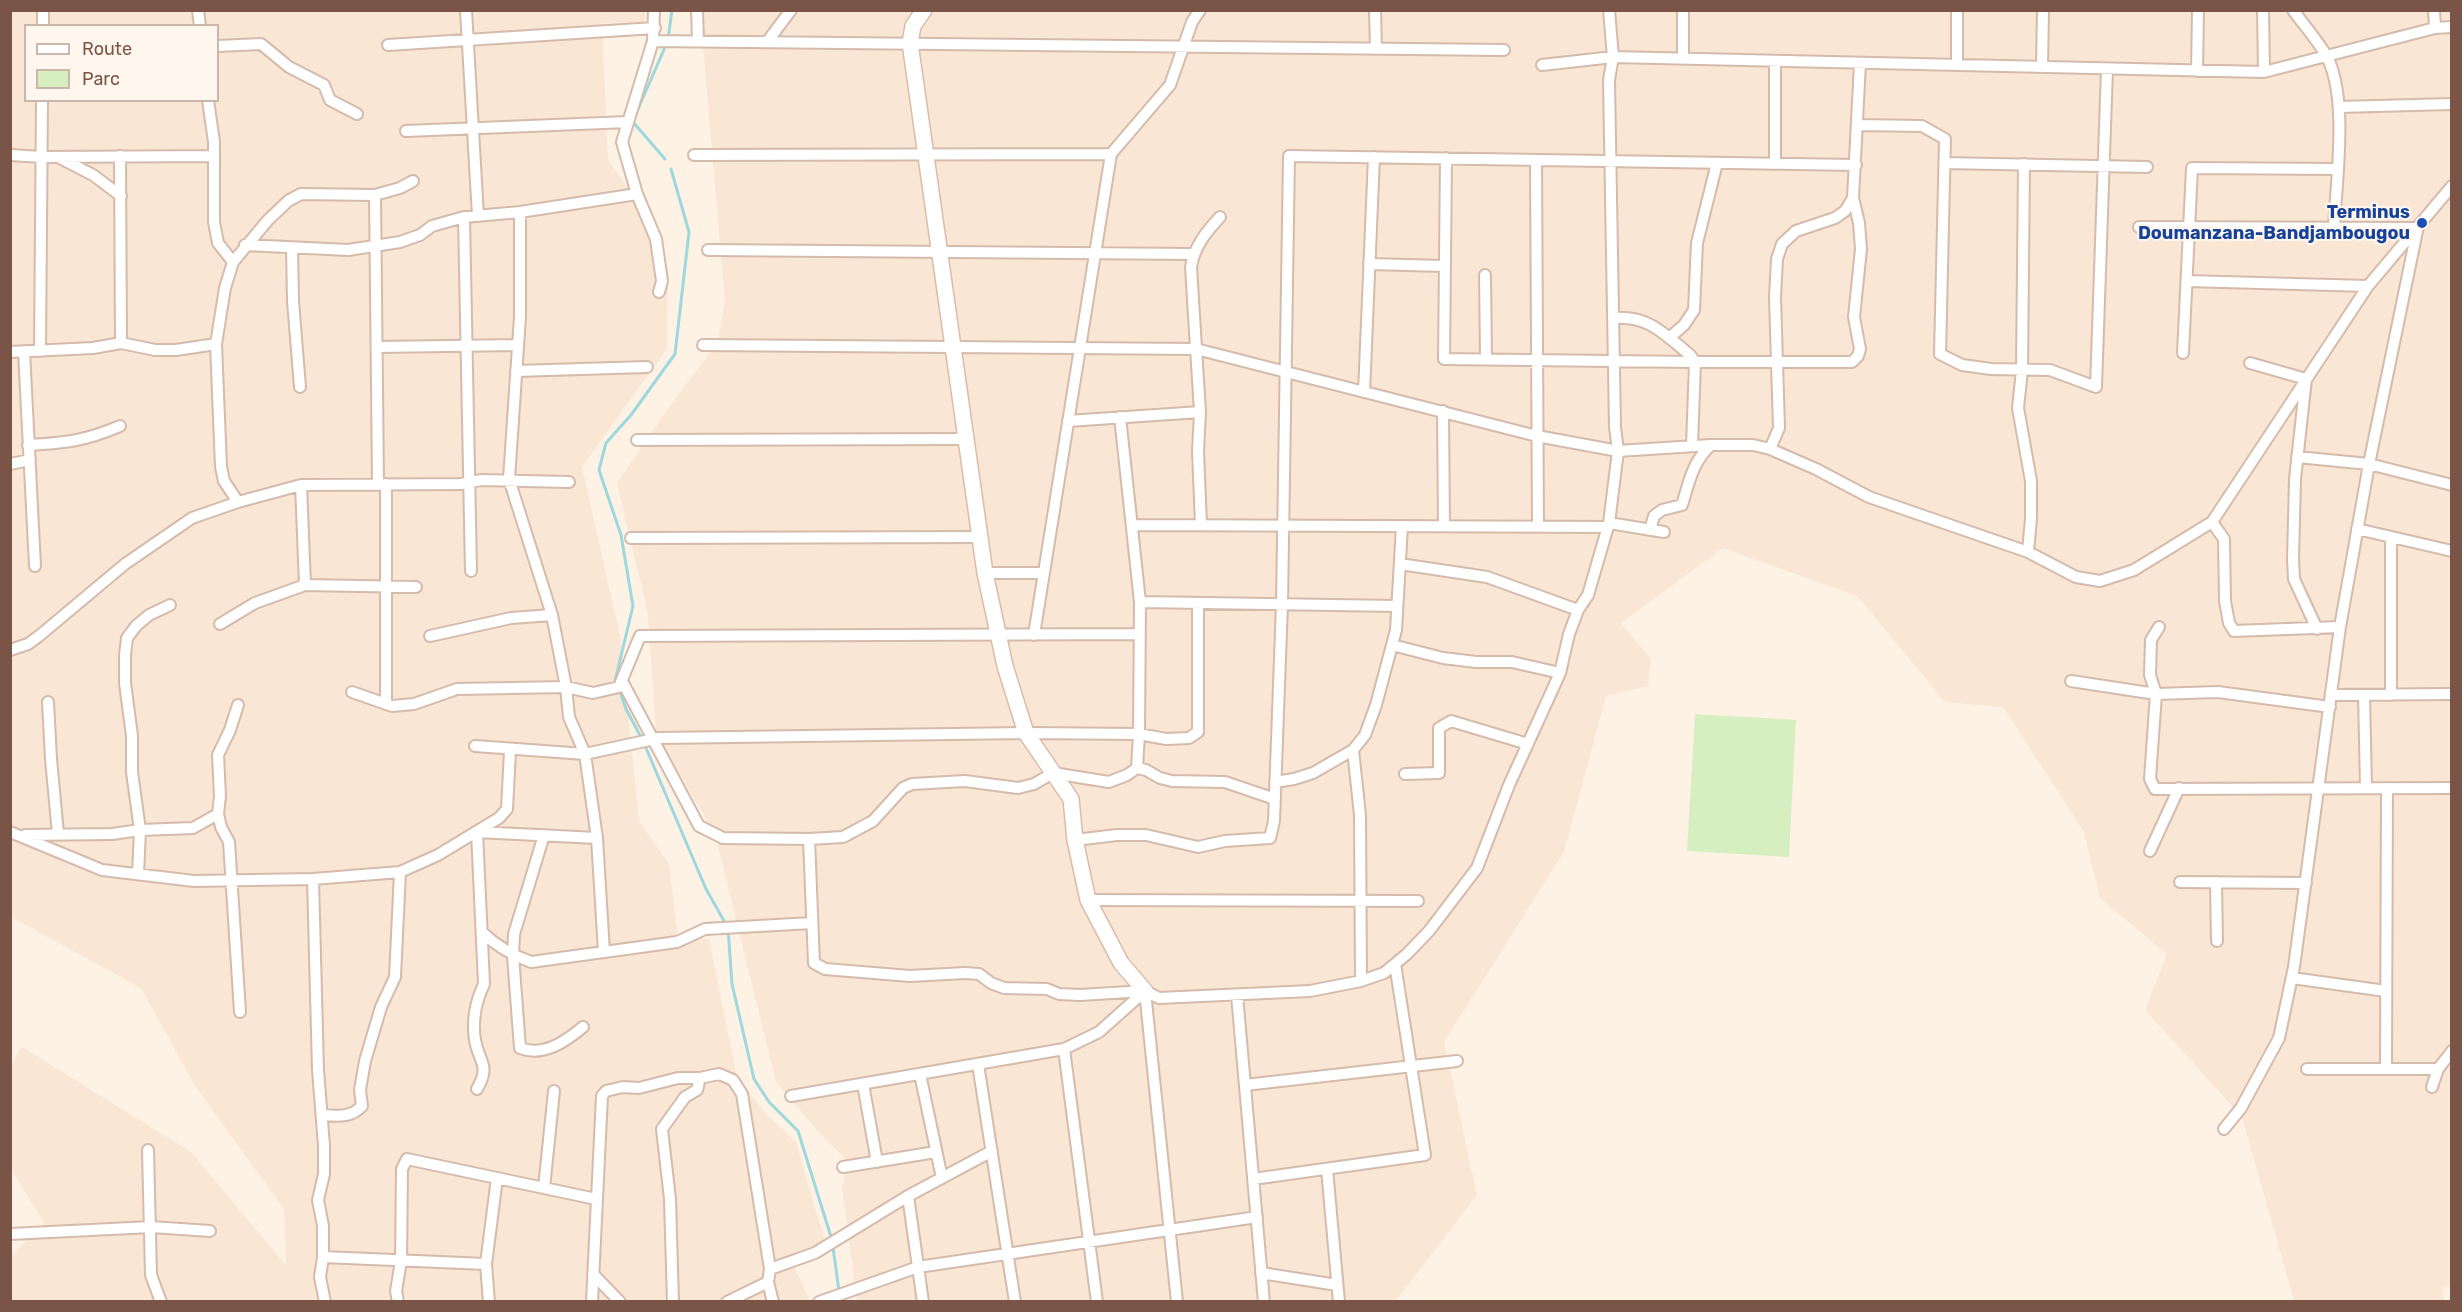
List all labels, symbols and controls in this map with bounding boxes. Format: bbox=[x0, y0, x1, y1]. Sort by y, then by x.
legend bbox=[24, 24, 219, 102]
text: Route bbox=[82, 38, 132, 60]
text: Parc bbox=[82, 68, 120, 90]
place label: Terminus Doumanzana-Bandjambougou bbox=[2138, 202, 2410, 244]
marker: Terminus Doumanzana-Bandjambougou bbox=[2415, 216, 2429, 230]

